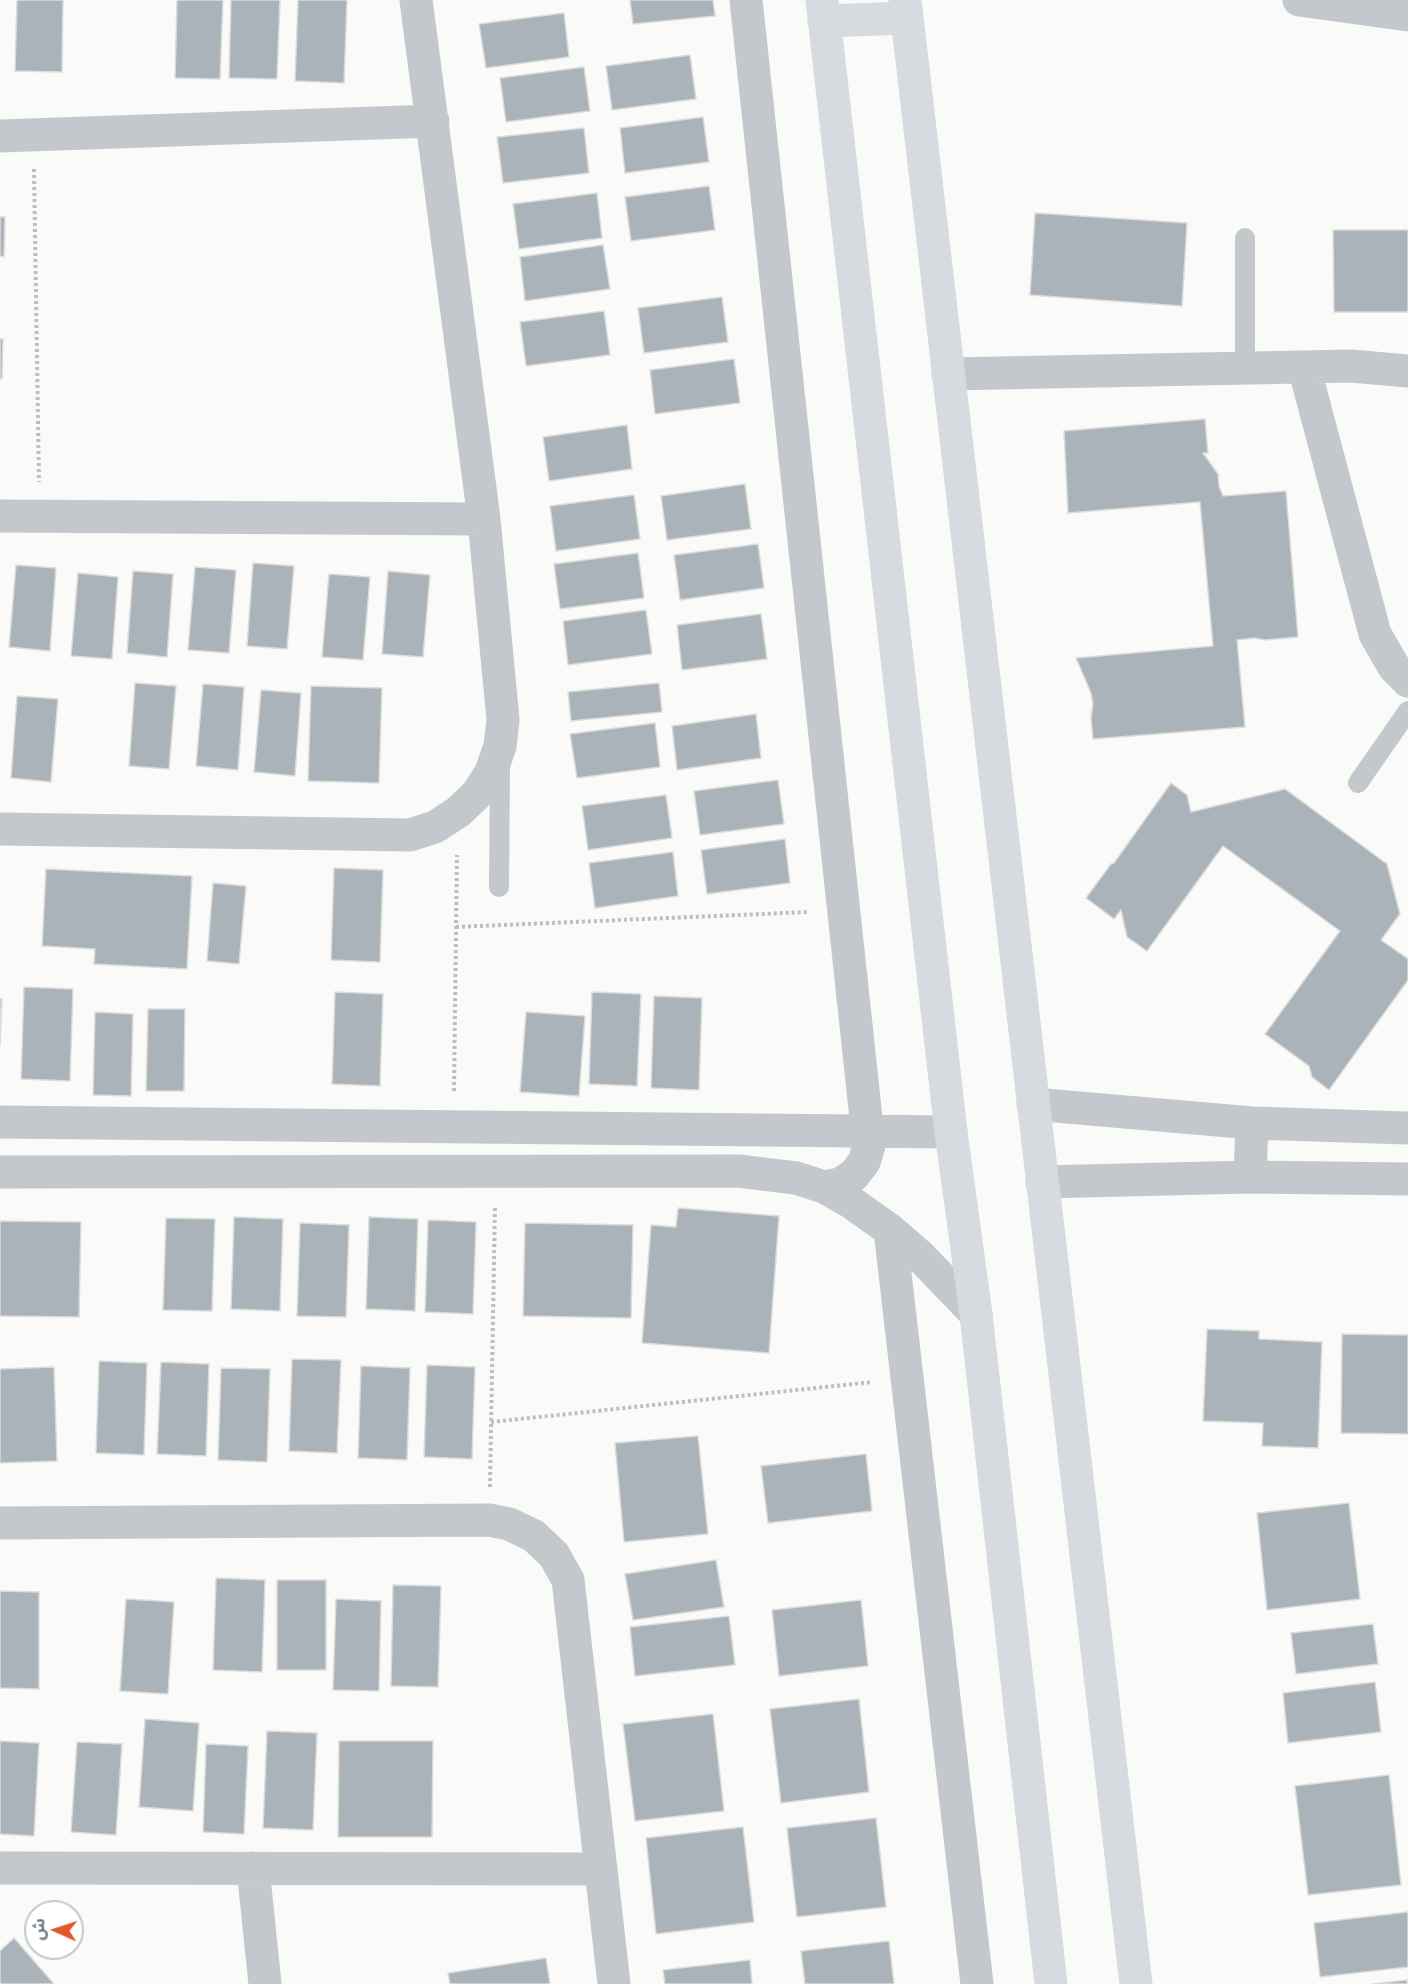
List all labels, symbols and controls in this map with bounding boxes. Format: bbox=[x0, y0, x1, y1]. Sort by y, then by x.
north arrow bbox=[24, 1900, 84, 1960]
text: ش bbox=[27, 1918, 48, 1941]

